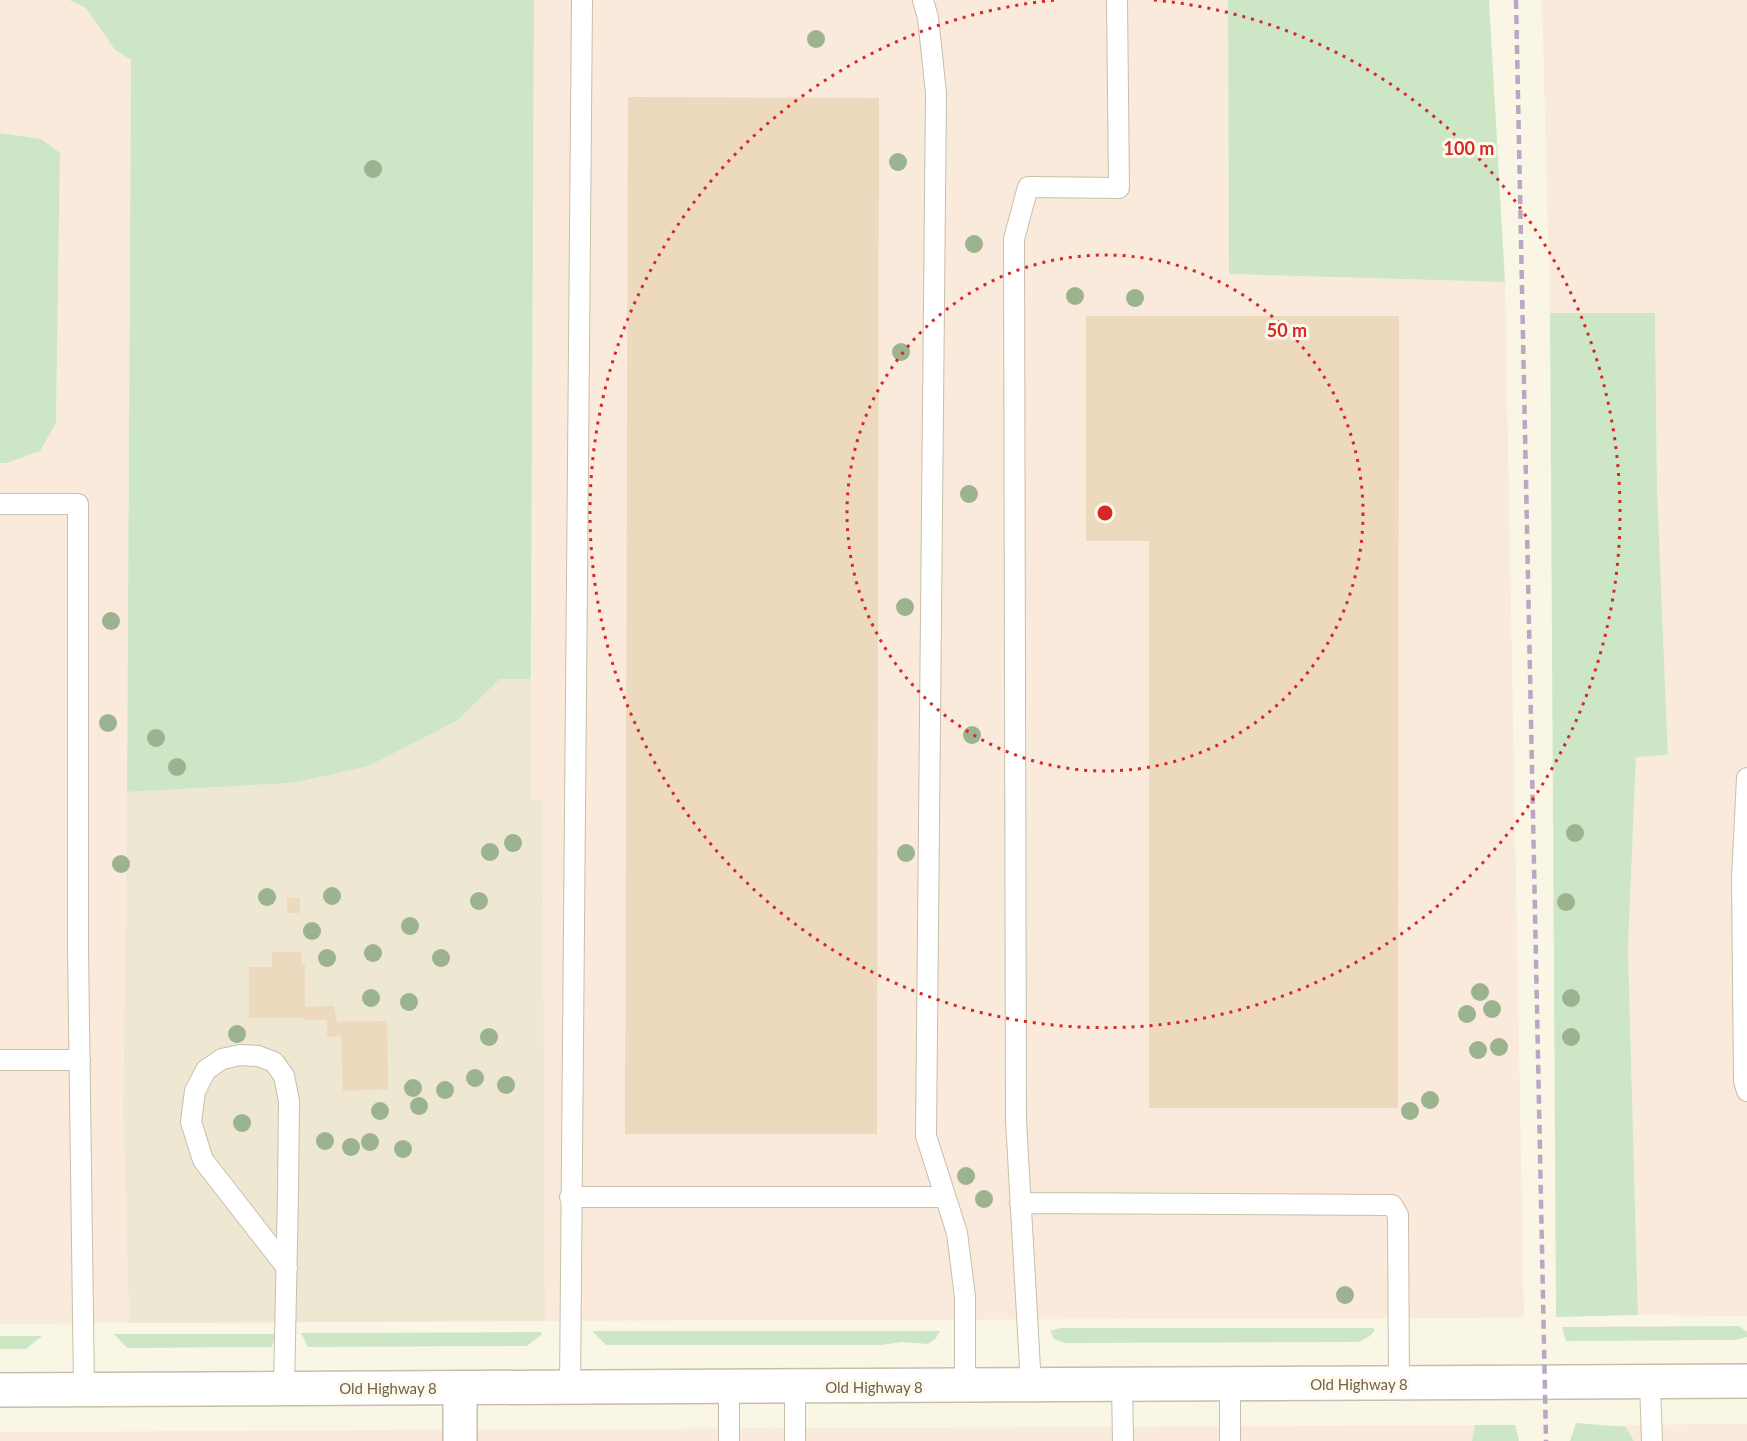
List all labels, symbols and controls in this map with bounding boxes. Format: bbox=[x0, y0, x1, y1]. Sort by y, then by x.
text: 100 m bbox=[1444, 137, 1494, 159]
text: 50 m bbox=[1267, 319, 1307, 341]
centre of rings bbox=[1095, 503, 1115, 523]
street label: Old Highway 8 bbox=[1310, 1375, 1408, 1393]
street label: Old Highway 8 bbox=[825, 1378, 923, 1396]
street label: Old Highway 8 bbox=[339, 1379, 437, 1397]

